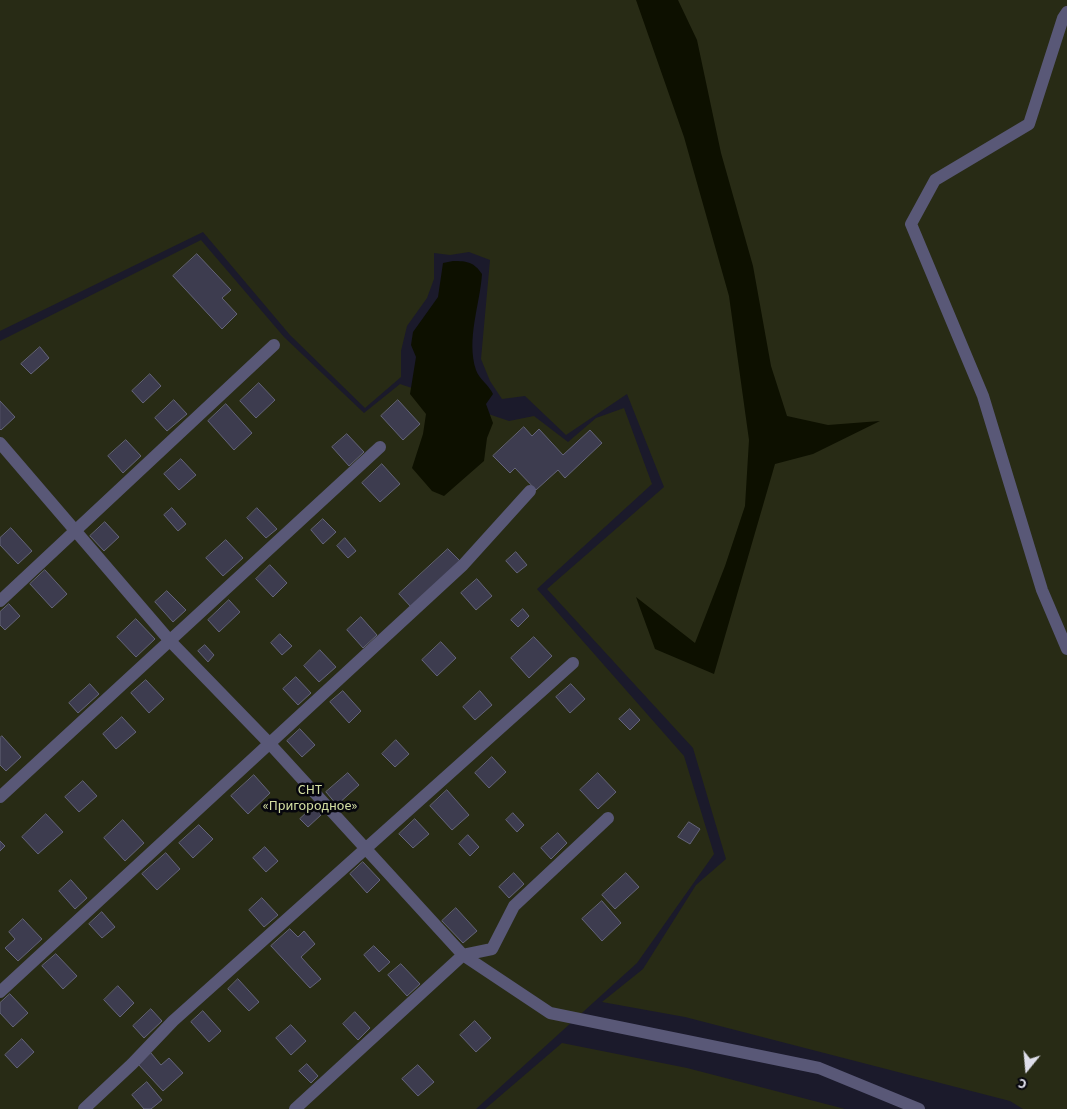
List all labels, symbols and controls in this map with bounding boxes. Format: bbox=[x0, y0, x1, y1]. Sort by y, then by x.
park label: СНТ «Пригородное» bbox=[263, 783, 357, 816]
north arrow bbox=[1002, 1044, 1052, 1094]
text: С bbox=[1016, 1073, 1029, 1094]

